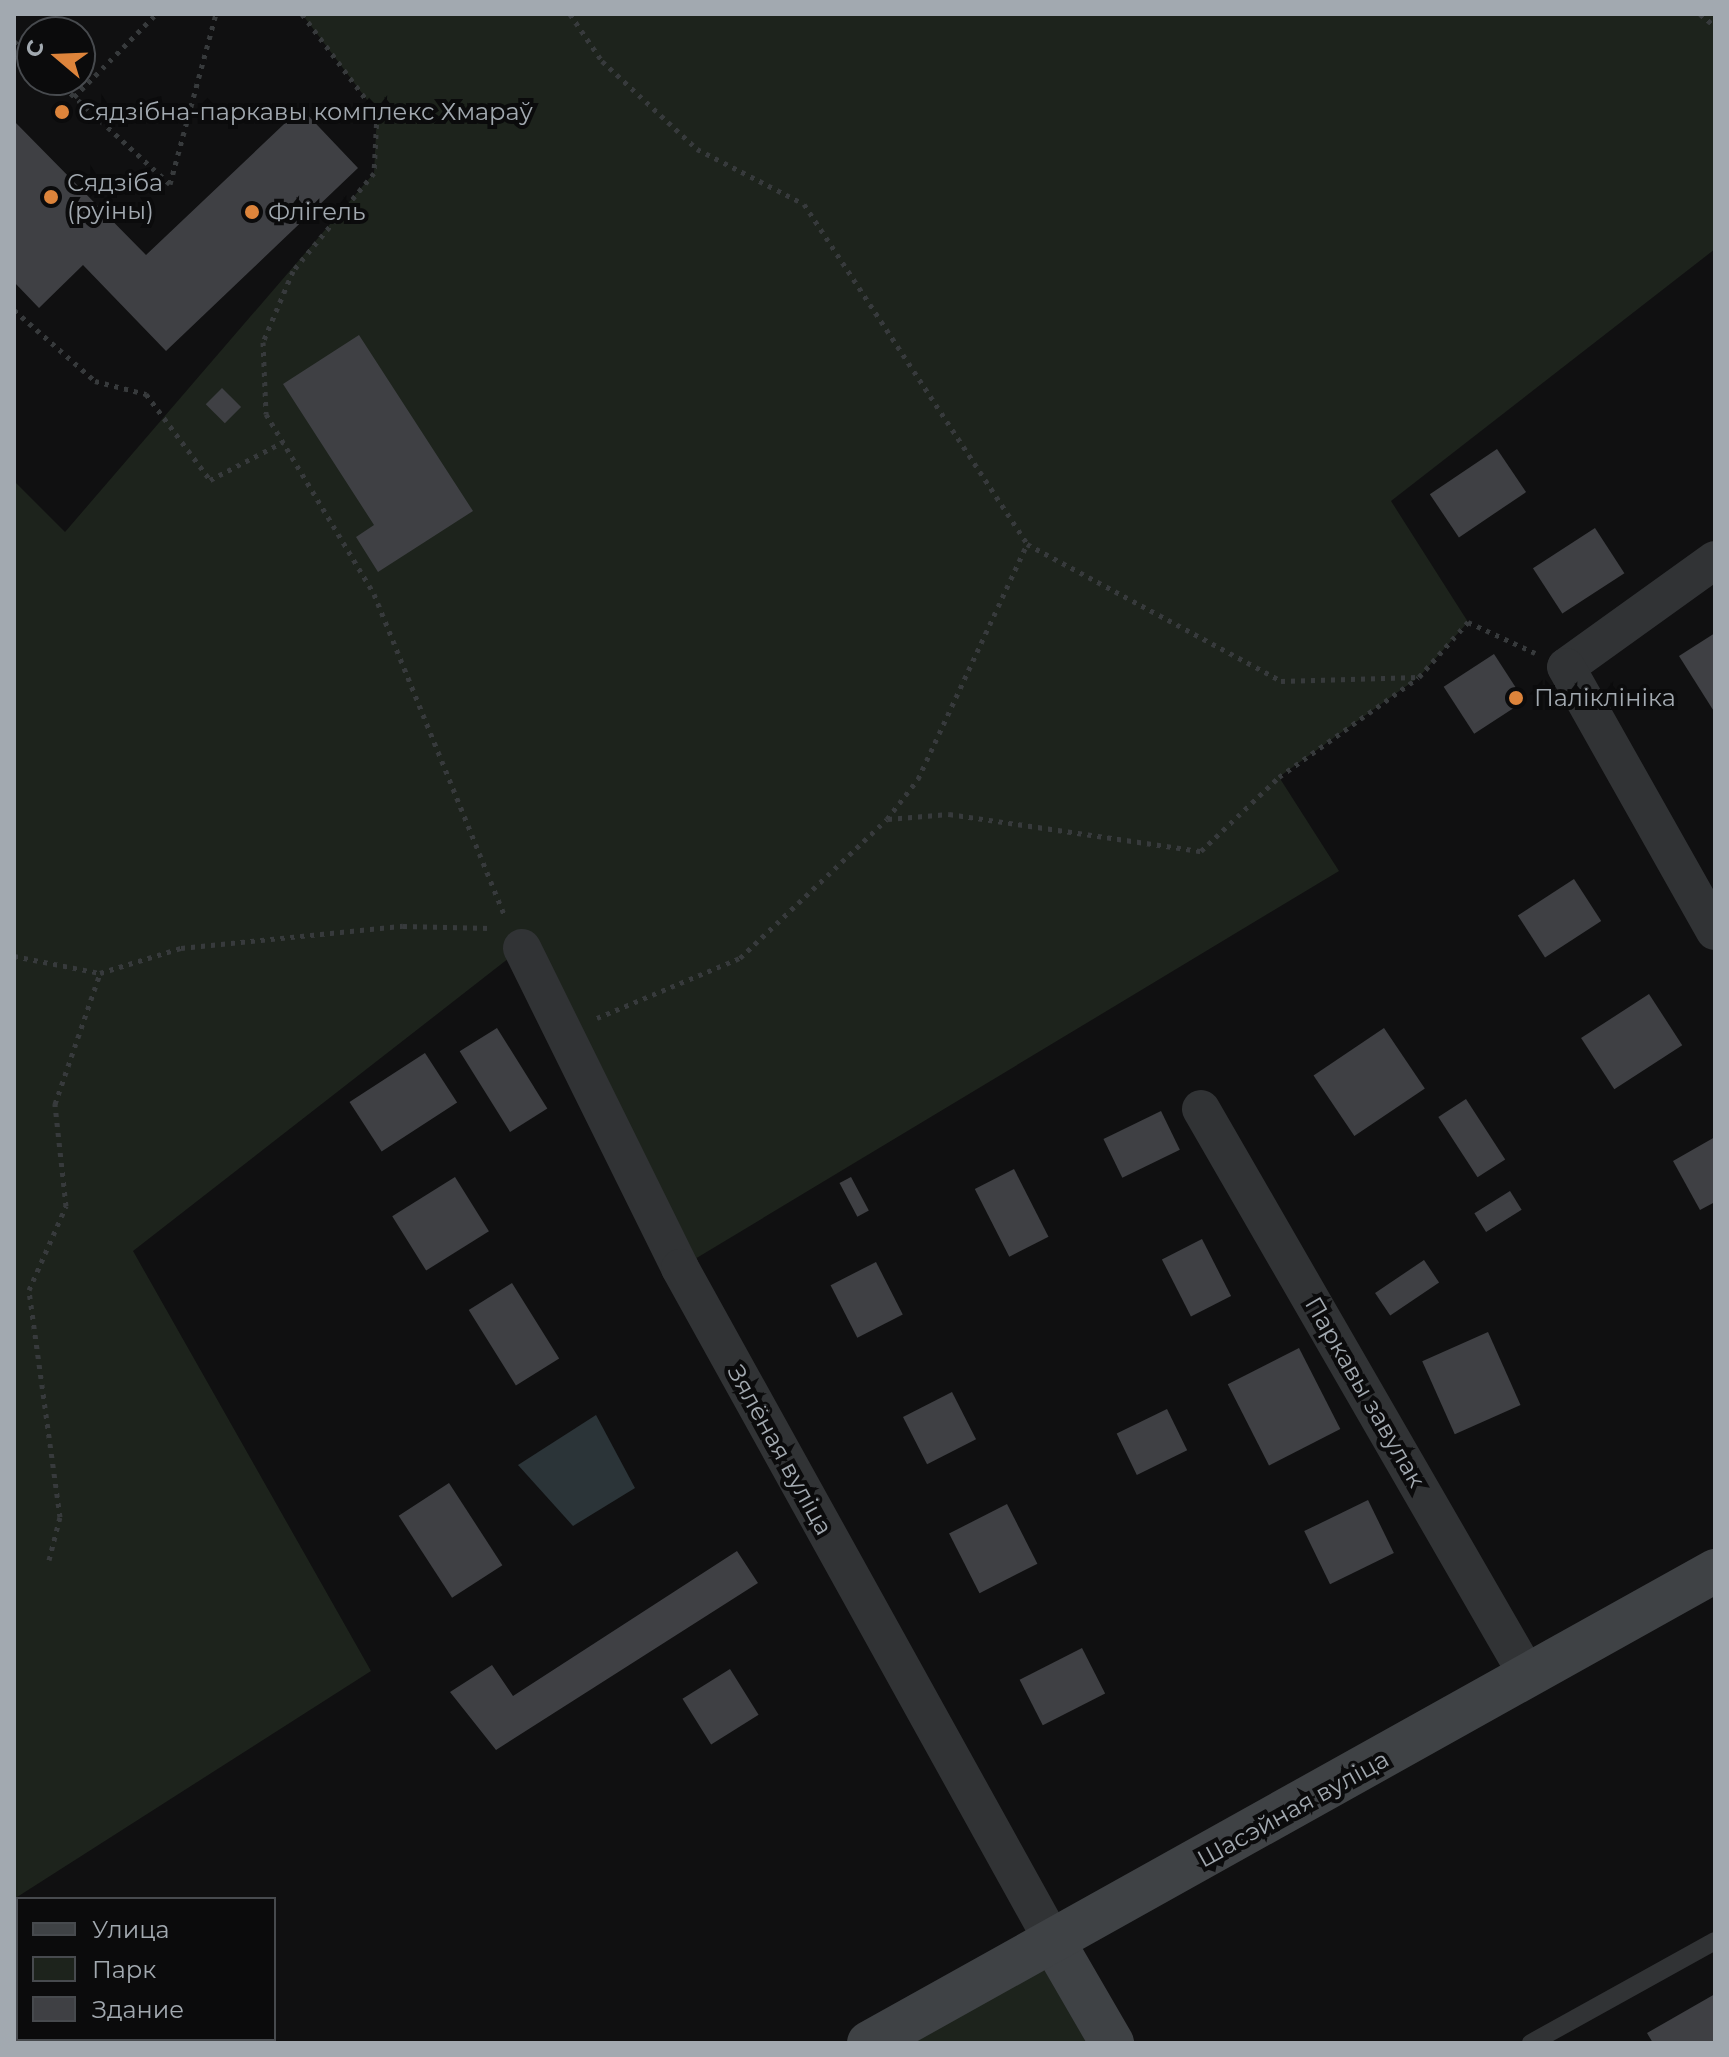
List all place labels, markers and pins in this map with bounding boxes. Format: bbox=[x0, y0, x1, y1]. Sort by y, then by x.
place label: Сядзібна-паркавы комплекс Хмараў bbox=[78, 98, 533, 126]
marker: Сядзібна-паркавы комплекс Хмараў bbox=[53, 103, 71, 121]
place label: Сядзіба (руіны) bbox=[67, 169, 163, 225]
marker: Сядзіба (руіны) bbox=[42, 188, 60, 206]
place label: Флігель bbox=[268, 198, 365, 226]
marker: Флігель bbox=[243, 203, 261, 221]
place label: Паліклініка bbox=[1534, 684, 1676, 712]
marker: Паліклініка bbox=[1505, 687, 1527, 709]

